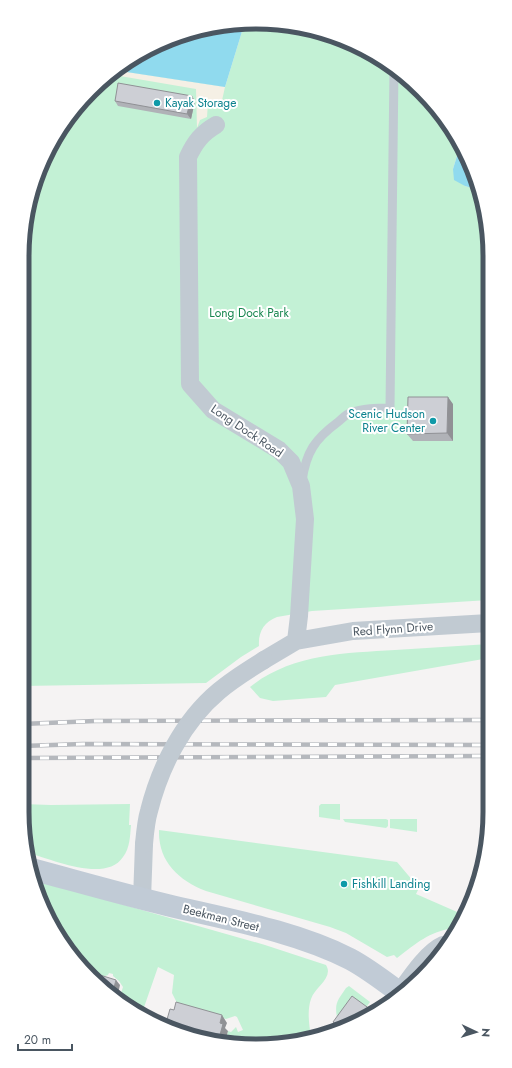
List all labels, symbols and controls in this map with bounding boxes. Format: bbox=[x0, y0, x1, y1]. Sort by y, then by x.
place label: Kayak Storage bbox=[165, 94, 236, 112]
marker: Kayak Storage bbox=[152, 98, 162, 108]
park label: Long Dock Park bbox=[209, 304, 289, 322]
street label: Long Dock Road bbox=[207, 400, 287, 462]
place label: Scenic Hudson River Center bbox=[348, 405, 426, 437]
marker: Scenic Hudson River Center bbox=[428, 416, 438, 426]
street label: Red Flynn Drive bbox=[352, 617, 434, 641]
place label: Fishkill Landing bbox=[352, 875, 430, 893]
marker: Fishkill Landing bbox=[339, 879, 349, 889]
street label: Beekman Street bbox=[181, 900, 261, 936]
north arrow bbox=[456, 1012, 496, 1052]
scale bar bbox=[18, 1026, 72, 1052]
text: N bbox=[478, 1028, 494, 1038]
text: 20 m bbox=[24, 1031, 51, 1049]

